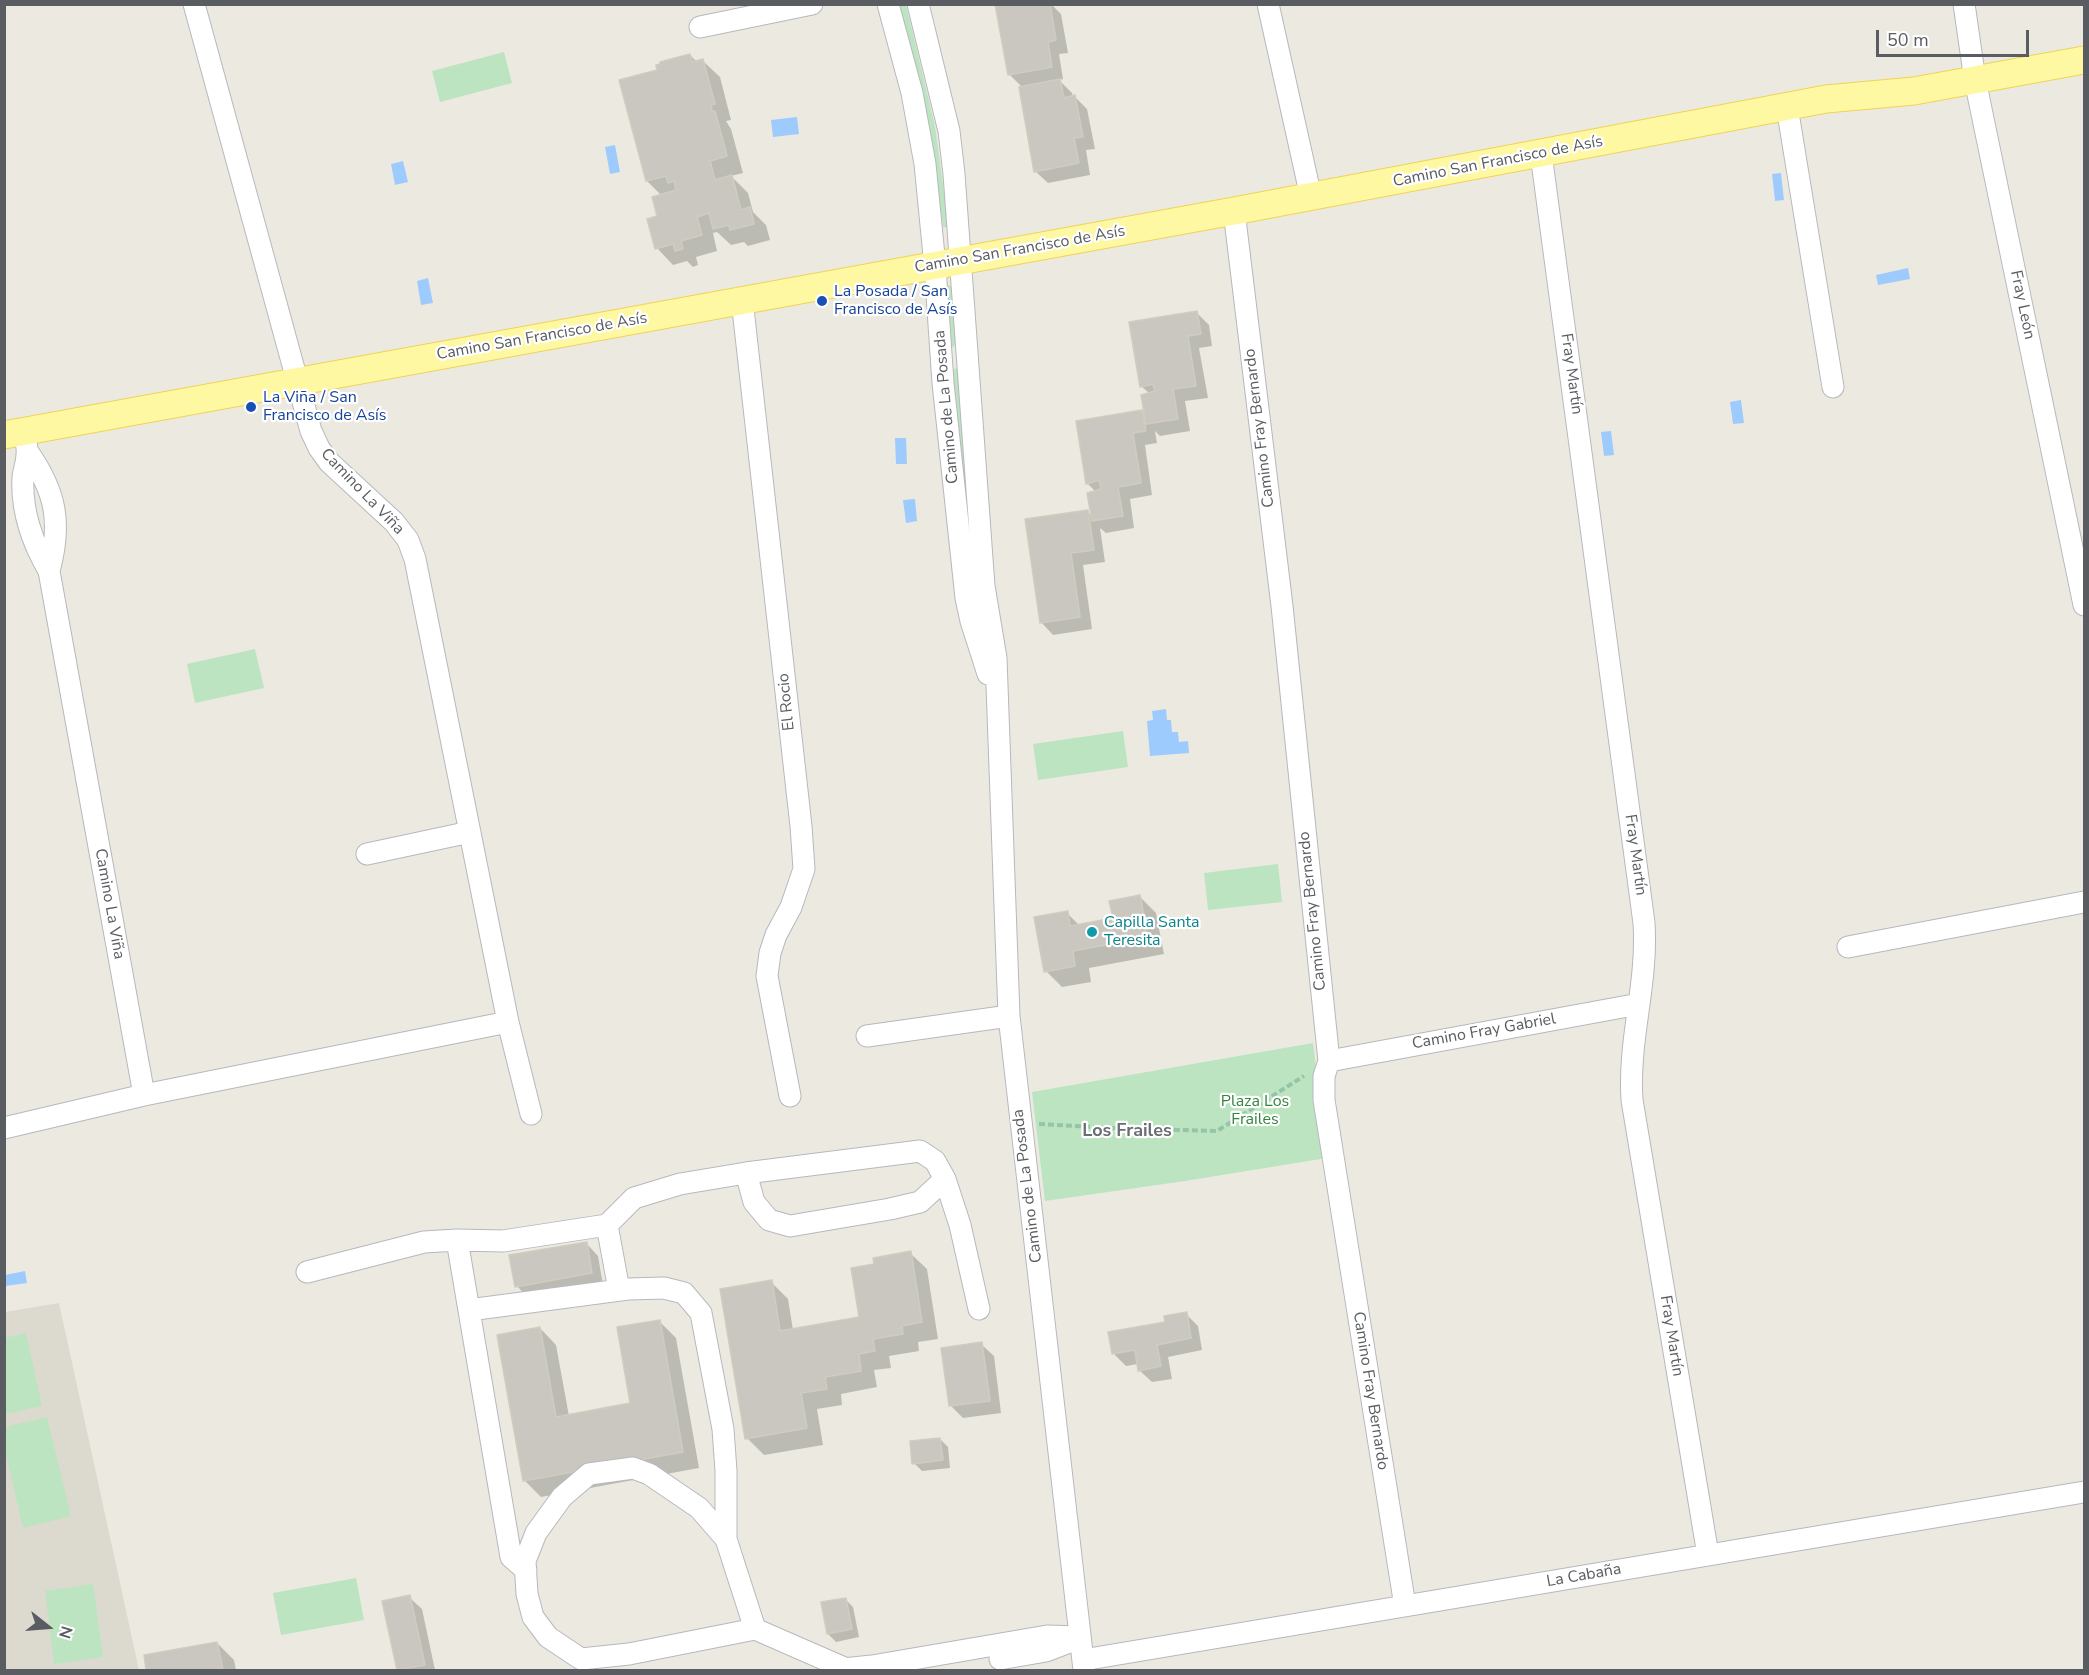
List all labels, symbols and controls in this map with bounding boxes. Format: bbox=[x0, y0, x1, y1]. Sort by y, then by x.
scale bar bbox=[1879, 18, 2032, 56]
text: 50 m bbox=[1887, 28, 1929, 52]
street label: Camino San Francisco de Asís bbox=[1391, 132, 1605, 192]
street label: Camino San Francisco de Asís bbox=[913, 222, 1127, 278]
street label: Fray León bbox=[2005, 269, 2039, 341]
place label: La Posada / San Francisco de Asís bbox=[834, 282, 958, 320]
marker: La Posada / San Francisco de Asís bbox=[815, 294, 829, 308]
street label: Camino San Francisco de Asís bbox=[435, 309, 649, 365]
street label: Camino de La Posada bbox=[931, 329, 963, 485]
street label: Fray Martín bbox=[1556, 332, 1586, 416]
street label: Camino Fray Bernardo bbox=[1241, 347, 1279, 509]
place label: La Viña / San Francisco de Asís bbox=[263, 388, 387, 426]
marker: La Viña / San Francisco de Asís bbox=[244, 400, 258, 414]
street label: Camino La Viña bbox=[316, 445, 408, 539]
street label: El Rocio bbox=[774, 672, 800, 732]
street label: Fray Martín bbox=[1620, 813, 1650, 897]
street label: Camino Fray Bernardo bbox=[1295, 830, 1331, 992]
street label: Camino La Viña bbox=[90, 847, 128, 961]
place label: Capilla Santa Teresita bbox=[1104, 913, 1200, 951]
marker: Capilla Santa Teresita bbox=[1085, 925, 1099, 939]
street label: Camino Fray Gabriel bbox=[1411, 1010, 1557, 1054]
park label: Plaza Los Frailes bbox=[1221, 1092, 1289, 1130]
street label: Camino de La Posada bbox=[1009, 1108, 1047, 1264]
district label: Los Frailes bbox=[1082, 1121, 1172, 1143]
street label: Fray Martín bbox=[1655, 1294, 1687, 1378]
street label: Camino Fray Bernardo bbox=[1348, 1311, 1392, 1471]
street label: La Cabaña bbox=[1545, 1560, 1623, 1592]
north arrow bbox=[18, 1597, 78, 1657]
text: N bbox=[53, 1623, 77, 1641]

